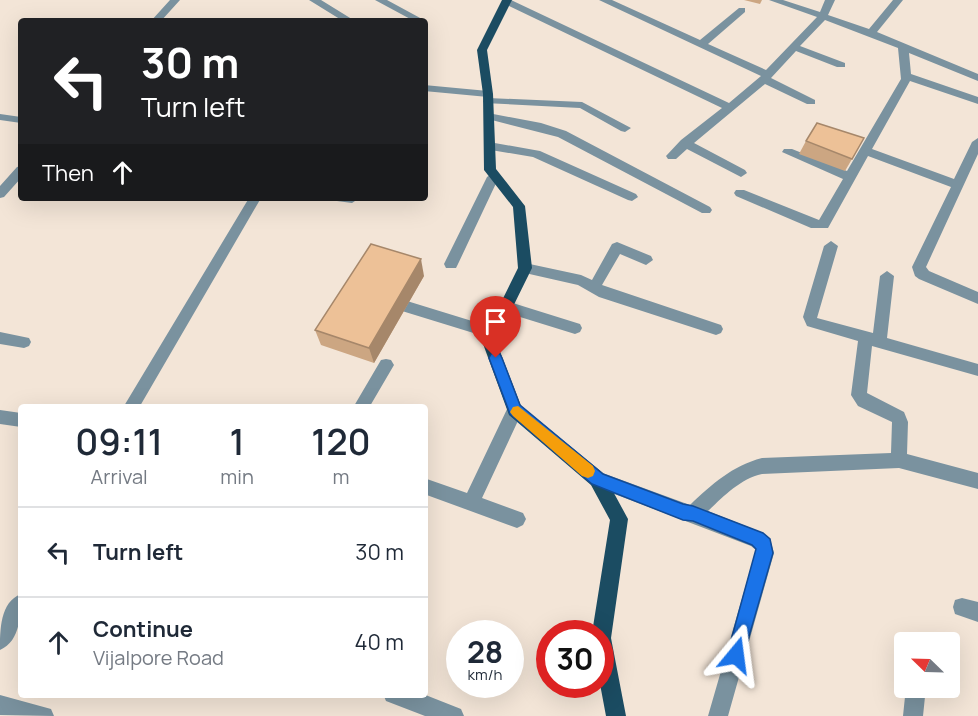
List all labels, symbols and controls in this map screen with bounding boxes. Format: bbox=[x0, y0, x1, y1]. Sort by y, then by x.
text: 30 m bbox=[141, 33, 239, 91]
icon: left bbox=[42, 42, 120, 120]
text: Turn left bbox=[141, 88, 245, 125]
icon: ahead bbox=[106, 156, 139, 189]
text: Then bbox=[42, 158, 94, 188]
pin bbox=[470, 296, 521, 358]
icon: arrive bbox=[479, 305, 512, 338]
text: 09:11 bbox=[75, 417, 163, 466]
text: 1 bbox=[230, 417, 245, 466]
text: 120 bbox=[311, 417, 371, 466]
text: Arrival bbox=[91, 463, 148, 490]
text: min bbox=[220, 463, 254, 490]
text: m bbox=[332, 463, 349, 490]
icon: left bbox=[42, 536, 75, 569]
text: Turn left bbox=[93, 537, 183, 567]
text: 30 m bbox=[355, 537, 404, 567]
text: Continue bbox=[93, 614, 193, 644]
speed limit sign: 30 bbox=[536, 620, 614, 698]
position arrow bbox=[704, 623, 768, 687]
icon: ahead bbox=[42, 626, 75, 659]
text: 40 m bbox=[355, 627, 404, 657]
text: 28 bbox=[467, 631, 503, 672]
north arrow bbox=[894, 632, 960, 698]
map controls bbox=[894, 632, 960, 698]
text: Vijalpore Road bbox=[93, 644, 224, 671]
text: km/h bbox=[468, 664, 502, 685]

